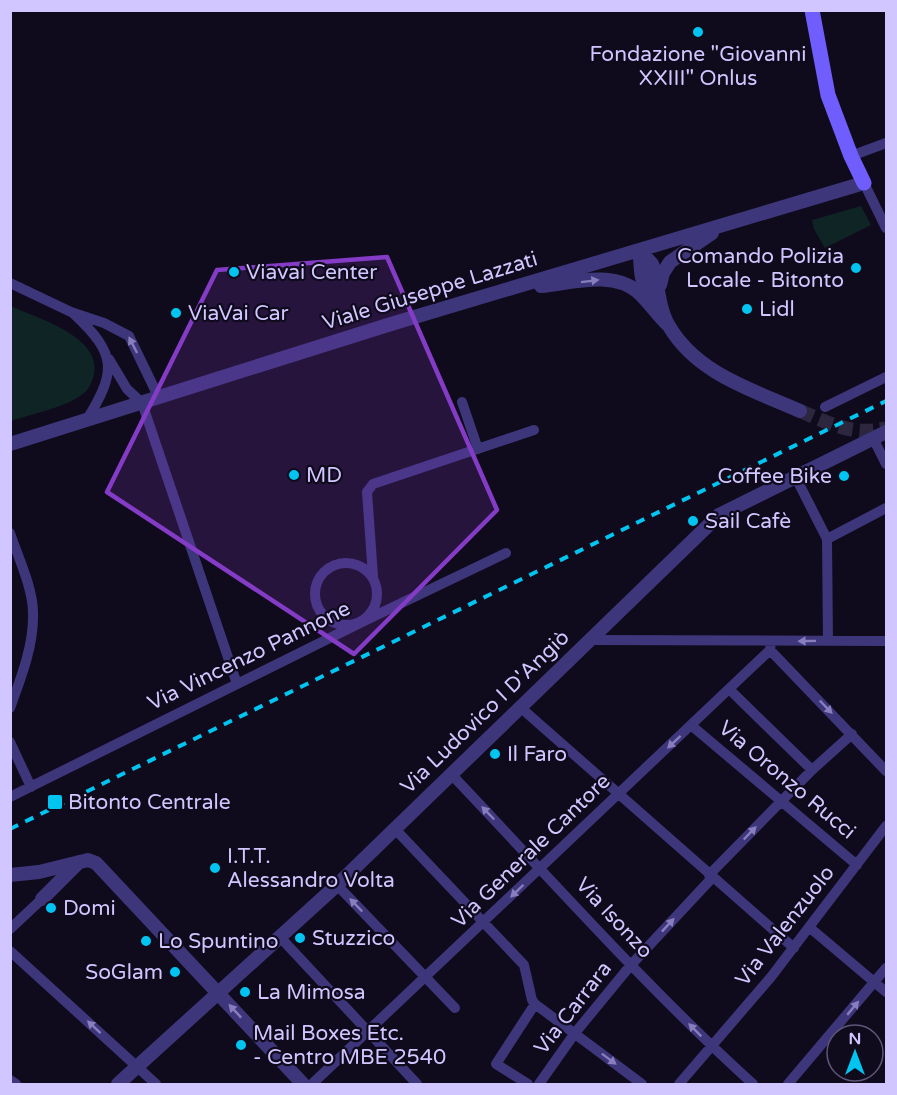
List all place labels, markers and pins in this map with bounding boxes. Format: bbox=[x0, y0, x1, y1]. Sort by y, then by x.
marker: Fondazione "Giovanni XXIII" Onlus bbox=[691, 25, 705, 39]
place label: Fondazione "Giovanni XXIII" Onlus bbox=[589, 42, 807, 91]
place label: Comando Polizia Locale - Bitonto bbox=[677, 244, 844, 293]
place label: Viavai Center bbox=[246, 260, 377, 285]
marker: Comando Polizia Locale - Bitonto bbox=[849, 261, 863, 275]
marker: Viavai Center bbox=[227, 265, 241, 279]
place label: Lidl bbox=[759, 297, 795, 322]
place label: ViaVai Car bbox=[188, 301, 289, 326]
marker: Lidl bbox=[740, 302, 754, 316]
marker: ViaVai Car bbox=[169, 306, 183, 320]
place label: MD bbox=[306, 463, 342, 488]
place label: Coffee Bike bbox=[717, 464, 832, 489]
marker: MD bbox=[287, 468, 301, 482]
marker: Coffee Bike bbox=[837, 469, 851, 483]
place label: Sail Cafè bbox=[705, 509, 791, 534]
marker: Sail Cafè bbox=[686, 514, 700, 528]
place label: Il Faro bbox=[507, 742, 567, 767]
marker: Il Faro bbox=[488, 747, 502, 761]
place label: Bitonto Centrale bbox=[68, 790, 231, 815]
marker: Bitonto Centrale bbox=[46, 793, 64, 811]
place label: I.T.T. Alessandro Volta bbox=[227, 844, 395, 893]
marker: I.T.T. Alessandro Volta bbox=[208, 861, 222, 875]
place label: Domi bbox=[63, 896, 116, 921]
marker: Domi bbox=[44, 901, 58, 915]
place label: Stuzzico bbox=[312, 926, 395, 951]
place label: Lo Spuntino bbox=[158, 929, 278, 954]
marker: Stuzzico bbox=[293, 931, 307, 945]
marker: Lo Spuntino bbox=[139, 934, 153, 948]
place label: SoGlam bbox=[85, 960, 163, 985]
marker: SoGlam bbox=[168, 965, 182, 979]
place label: La Mimosa bbox=[257, 980, 366, 1005]
marker: La Mimosa bbox=[238, 985, 252, 999]
place label: Mail Boxes Etc. - Centro MBE 2540 bbox=[253, 1021, 446, 1070]
marker: Mail Boxes Etc. - Centro MBE 2540 bbox=[234, 1038, 248, 1052]

